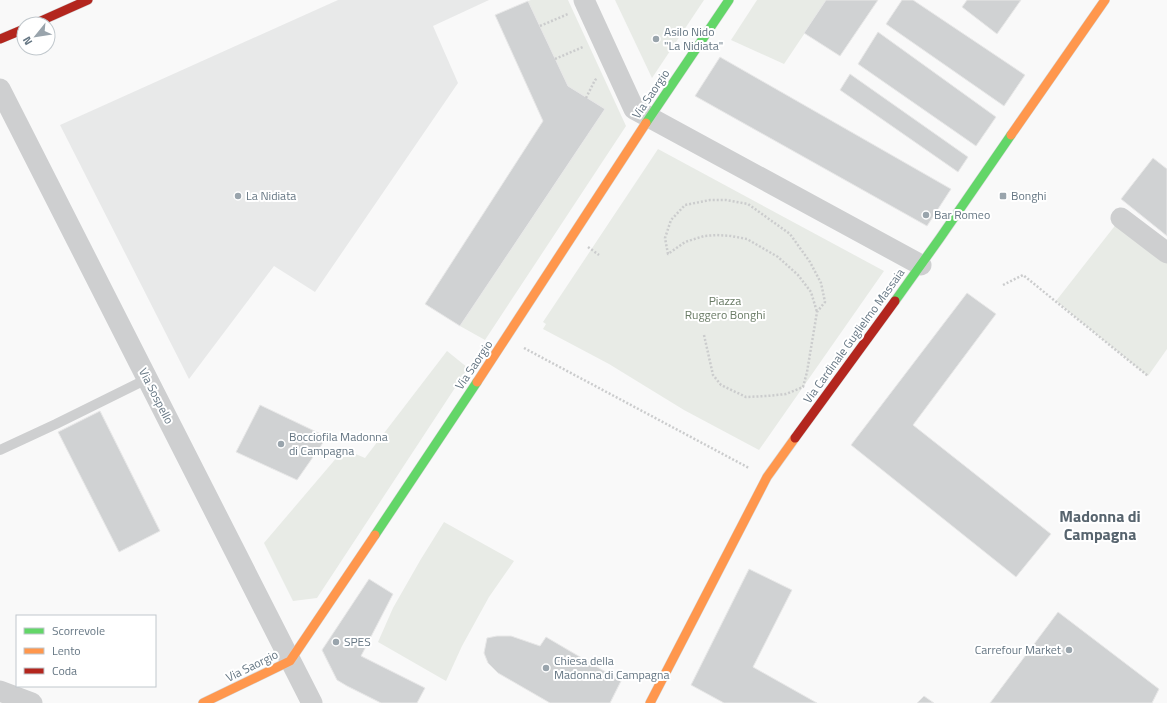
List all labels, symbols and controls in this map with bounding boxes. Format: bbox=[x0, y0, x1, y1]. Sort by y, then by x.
north arrow bbox=[16, 16, 56, 56]
place label: Asilo Nido "La Nidiata" bbox=[664, 22, 723, 55]
text: N bbox=[19, 34, 36, 48]
marker: Asilo Nido "La Nidiata" bbox=[651, 34, 661, 44]
street label: Via Saorgio bbox=[627, 65, 674, 122]
place label: La Nidiata bbox=[246, 186, 296, 205]
place label: Bonghi bbox=[1011, 186, 1046, 205]
marker: La Nidiata bbox=[233, 191, 243, 201]
marker: Bonghi bbox=[998, 191, 1008, 201]
place label: Bar Romeo bbox=[934, 205, 990, 224]
marker: Bar Romeo bbox=[921, 210, 931, 220]
street label: Via Cardinale Guglielmo Massaia bbox=[798, 264, 909, 407]
park label: Piazza Ruggero Bonghi bbox=[685, 291, 765, 324]
street label: Via Saorgio bbox=[450, 336, 497, 393]
street label: Via Sospello bbox=[134, 364, 179, 427]
place label: Bocciofila Madonna di Campagna bbox=[289, 427, 388, 460]
marker: Bocciofila Madonna di Campagna bbox=[276, 439, 286, 449]
district label: Madonna di Campagna bbox=[1059, 504, 1141, 546]
legend bbox=[16, 615, 156, 687]
text: Scorrevole bbox=[52, 621, 105, 640]
place label: SPES bbox=[344, 632, 371, 651]
marker: SPES bbox=[331, 637, 341, 647]
place label: Carrefour Market bbox=[975, 640, 1062, 659]
text: Lento bbox=[52, 641, 81, 660]
street label: Via Saorgio bbox=[222, 645, 281, 686]
marker: Carrefour Market bbox=[1064, 645, 1074, 655]
place label: Chiesa della Madonna di Campagna bbox=[554, 651, 669, 684]
text: Coda bbox=[52, 661, 77, 680]
marker: Chiesa della Madonna di Campagna bbox=[541, 663, 551, 673]

